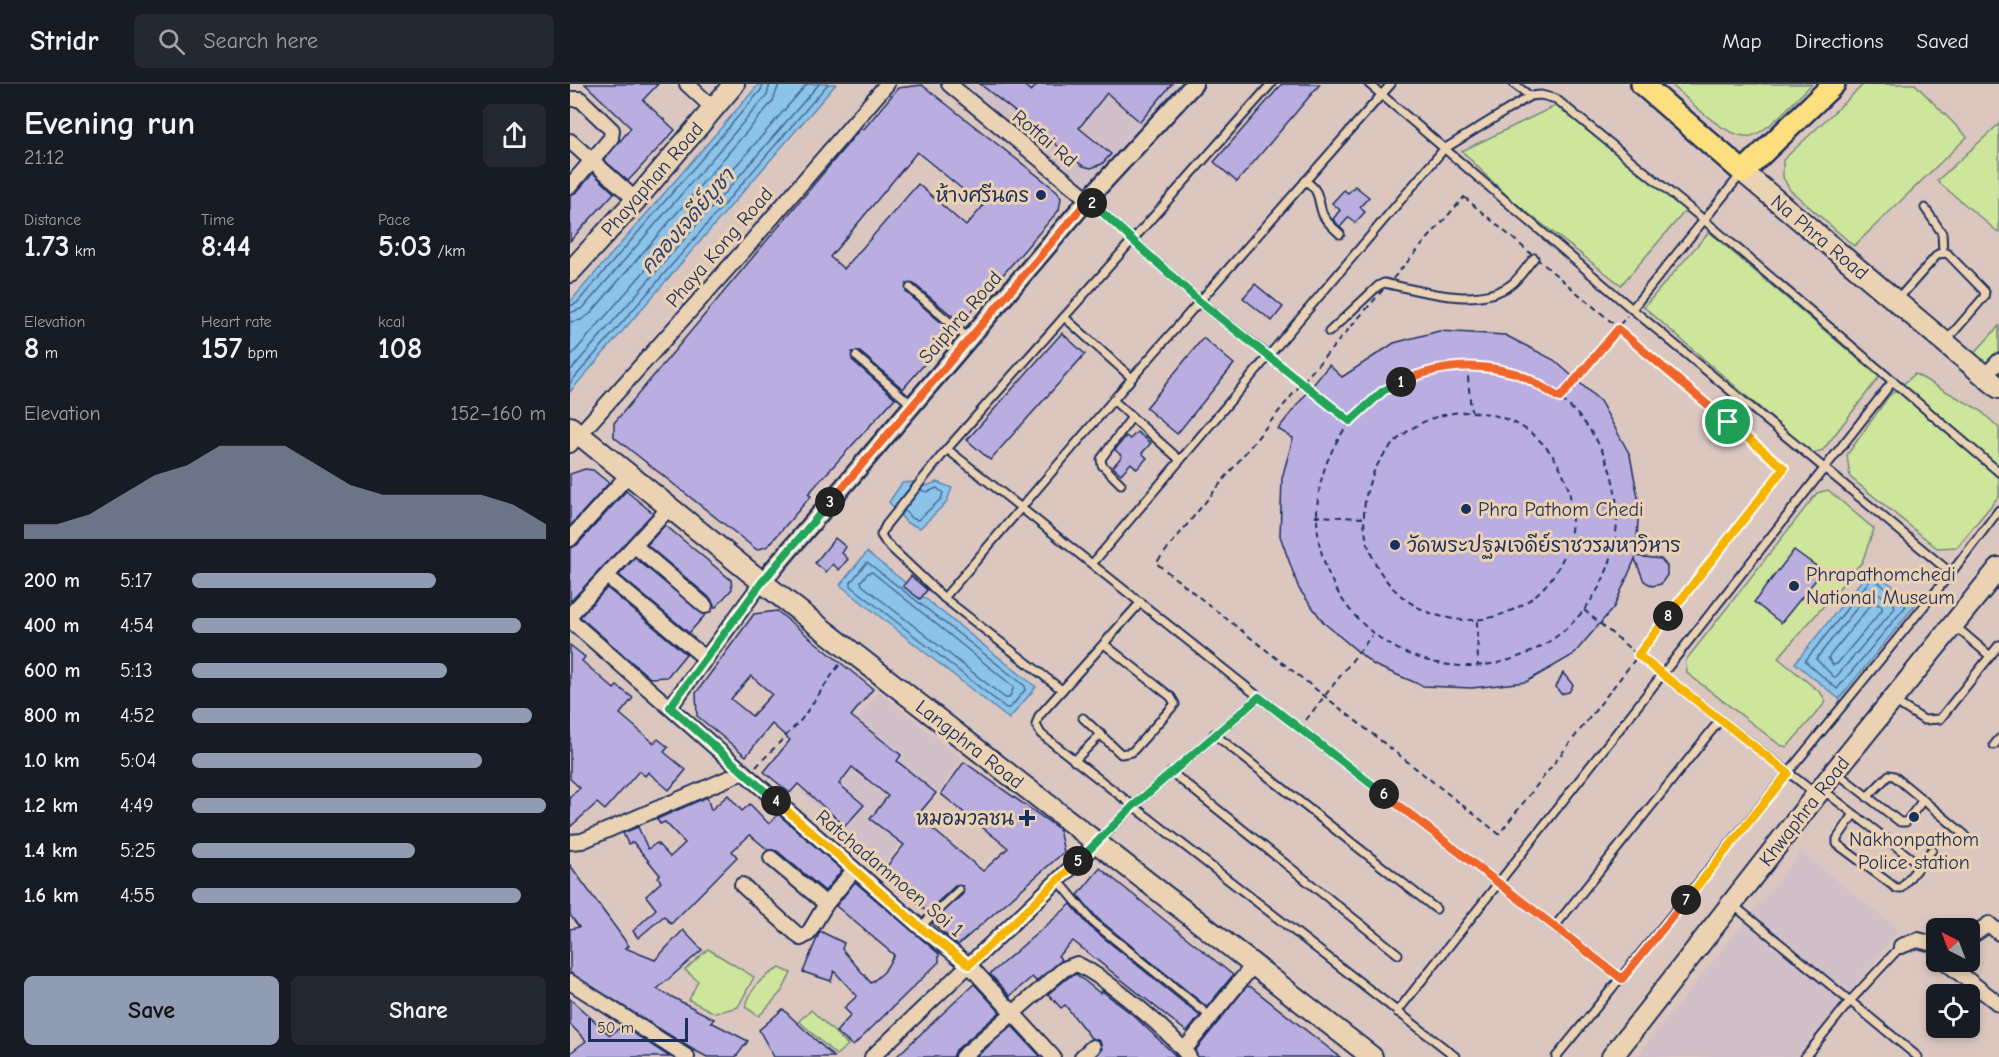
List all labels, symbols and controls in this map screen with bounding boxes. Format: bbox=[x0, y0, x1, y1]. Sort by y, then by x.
search box bbox=[134, 14, 554, 68]
text: Stridr bbox=[30, 25, 98, 57]
icon: search bbox=[155, 25, 188, 58]
text: Search here bbox=[203, 28, 318, 54]
text: Map bbox=[1722, 29, 1762, 53]
text: Directions bbox=[1795, 29, 1884, 53]
text: Saved bbox=[1917, 29, 1969, 53]
text: Evening run bbox=[24, 104, 195, 142]
button: share bbox=[483, 104, 546, 167]
street label: Rotfai Rd bbox=[1008, 105, 1082, 172]
street label: Phayaphan Road bbox=[597, 118, 708, 241]
text: 21:12 bbox=[24, 146, 64, 169]
water label: คลองเจดีย์บูชา bbox=[634, 161, 743, 281]
place label: ห้างศรีนคร bbox=[936, 182, 1029, 207]
street label: Phaya Kong Road bbox=[661, 183, 778, 312]
marker: ห้างศรีนคร bbox=[1034, 188, 1048, 202]
pin: 2 bbox=[1077, 188, 1107, 218]
street label: Na Phra Road bbox=[1766, 190, 1873, 285]
text: 2 bbox=[1088, 194, 1096, 212]
text: Distance bbox=[24, 211, 81, 229]
text: Time bbox=[201, 211, 234, 229]
text: Pace bbox=[378, 211, 410, 229]
text: 1.73 bbox=[24, 229, 70, 264]
text: 8:44 bbox=[201, 229, 251, 264]
text: 5:03 bbox=[378, 229, 432, 264]
text: km bbox=[70, 242, 96, 260]
text: /km bbox=[432, 242, 465, 260]
street label: Saiphra Road bbox=[914, 266, 1007, 368]
text: Elevation bbox=[24, 313, 85, 331]
text: Heart rate bbox=[201, 313, 272, 331]
text: kcal bbox=[378, 313, 405, 331]
text: 8 bbox=[24, 331, 39, 366]
text: 157 bbox=[201, 331, 242, 366]
text: 108 bbox=[378, 331, 422, 366]
text: m bbox=[39, 344, 58, 362]
text: bpm bbox=[242, 344, 278, 362]
pin: 1 bbox=[1386, 367, 1416, 397]
text: 1 bbox=[1398, 373, 1404, 391]
pin bbox=[1702, 396, 1753, 447]
text: Elevation bbox=[24, 402, 101, 425]
text: 152–160 m bbox=[451, 402, 546, 425]
icon: arrive bbox=[1711, 405, 1744, 438]
pin: 3 bbox=[815, 487, 845, 517]
text: 3 bbox=[826, 493, 834, 511]
place label: Phra Pathom Chedi bbox=[1478, 498, 1644, 521]
marker: Phra Pathom Chedi bbox=[1459, 502, 1473, 516]
place label: วัดพระปฐมเจดีย์ราชวรมหาวิหาร bbox=[1407, 532, 1681, 559]
marker: วัดพระปฐมเจดีย์ราชวรมหาวิหาร bbox=[1388, 538, 1402, 552]
place label: Phrapathomchedi National Museum bbox=[1806, 563, 1956, 609]
text: 200 m bbox=[24, 569, 80, 592]
text: 5:17 bbox=[120, 569, 152, 592]
marker: Phrapathomchedi National Museum bbox=[1787, 579, 1801, 593]
pin: 8 bbox=[1653, 601, 1683, 631]
text: 8 bbox=[1664, 607, 1672, 625]
text: 400 m bbox=[24, 614, 79, 637]
text: 4:54 bbox=[120, 614, 154, 637]
text: 600 m bbox=[24, 659, 80, 682]
text: 5:13 bbox=[120, 659, 153, 682]
street label: Langphra Road bbox=[911, 695, 1028, 794]
text: 800 m bbox=[24, 704, 80, 727]
text: 4:52 bbox=[120, 704, 155, 727]
text: 1.0 km bbox=[24, 749, 80, 772]
text: 5:04 bbox=[120, 749, 156, 772]
street label: Khwaphra Road bbox=[1754, 752, 1854, 871]
pin: 6 bbox=[1369, 779, 1399, 809]
text: 6 bbox=[1380, 785, 1388, 803]
pin: 4 bbox=[761, 786, 791, 816]
text: 4 bbox=[772, 792, 780, 810]
text: 1.2 km bbox=[24, 794, 78, 817]
text: 4:49 bbox=[120, 794, 154, 817]
street label: Ratchadamnoen Soi 1 bbox=[811, 805, 968, 942]
place label: หมอมวลชน bbox=[916, 807, 1014, 830]
marker: หมอมวลชน bbox=[1018, 809, 1036, 827]
marker: Nakhonpathom Police station bbox=[1907, 810, 1921, 824]
place label: Nakhonpathom Police station bbox=[1849, 828, 1979, 874]
text: 1.4 km bbox=[24, 839, 78, 862]
text: 5:25 bbox=[120, 839, 156, 862]
pin: 5 bbox=[1063, 846, 1093, 876]
text: 5 bbox=[1074, 852, 1082, 870]
text: 1.6 km bbox=[24, 884, 79, 907]
text: 4:55 bbox=[120, 884, 155, 907]
pin: 7 bbox=[1671, 885, 1701, 915]
text: 7 bbox=[1682, 891, 1690, 909]
north arrow bbox=[1926, 918, 1980, 972]
map controls bbox=[1926, 918, 1980, 1038]
button: Save bbox=[24, 976, 279, 1045]
button: Share bbox=[291, 976, 546, 1045]
button: locate bbox=[1926, 984, 1980, 1038]
scale bar bbox=[588, 1015, 688, 1042]
text: 50 m bbox=[597, 1019, 634, 1037]

